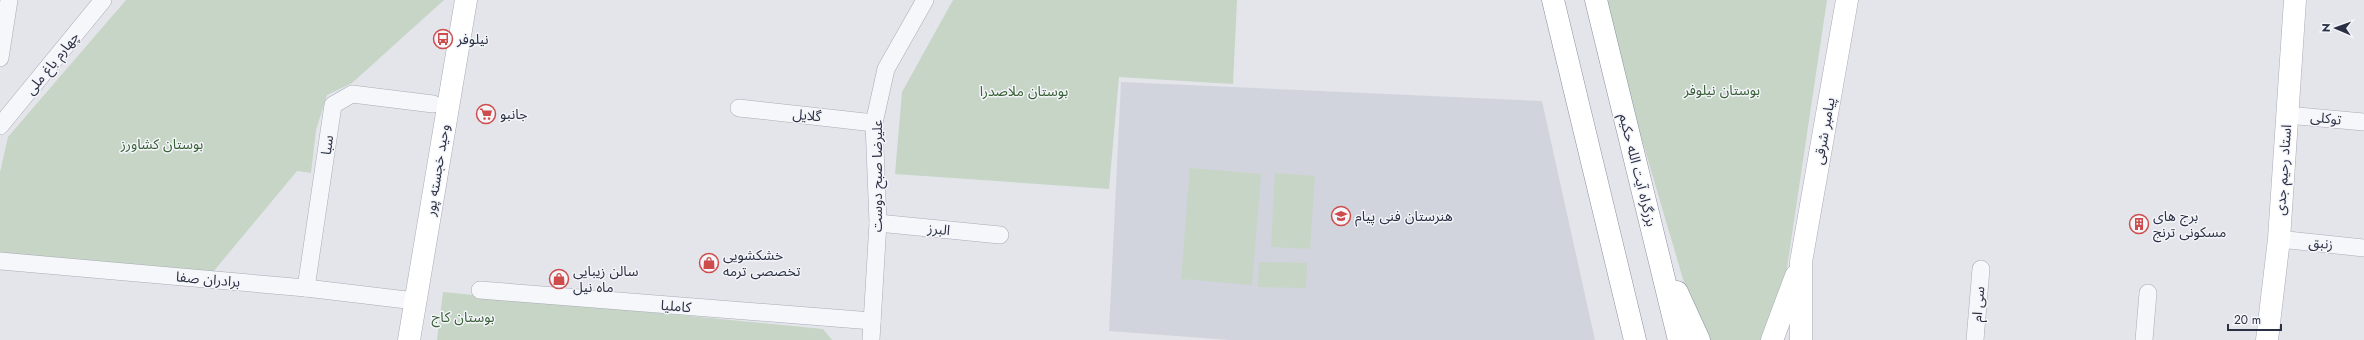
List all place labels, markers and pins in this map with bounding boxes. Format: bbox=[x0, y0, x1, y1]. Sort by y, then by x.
bus stop icon: نیلوفر bbox=[432, 28, 454, 50]
place label: نیلوفر bbox=[456, 29, 489, 49]
supermarket icon: جانبو bbox=[475, 103, 497, 125]
place label: جانبو bbox=[500, 104, 528, 124]
school or university icon: هنرستان فنی پیام bbox=[1330, 205, 1352, 227]
place label: هنرستان فنی پیام bbox=[1355, 206, 1453, 227]
place label: برج های مسکونی ترنج bbox=[2153, 206, 2226, 243]
building icon: برج های مسکونی ترنج bbox=[2128, 213, 2150, 235]
place label: خشکشویی تخصصی ترمه bbox=[723, 245, 801, 281]
shop icon: خشکشویی تخصصی ترمه bbox=[698, 252, 720, 274]
place label: سالن زیبایی ماه نیل bbox=[573, 261, 638, 297]
shop icon: سالن زیبایی ماه نیل bbox=[548, 268, 570, 290]

